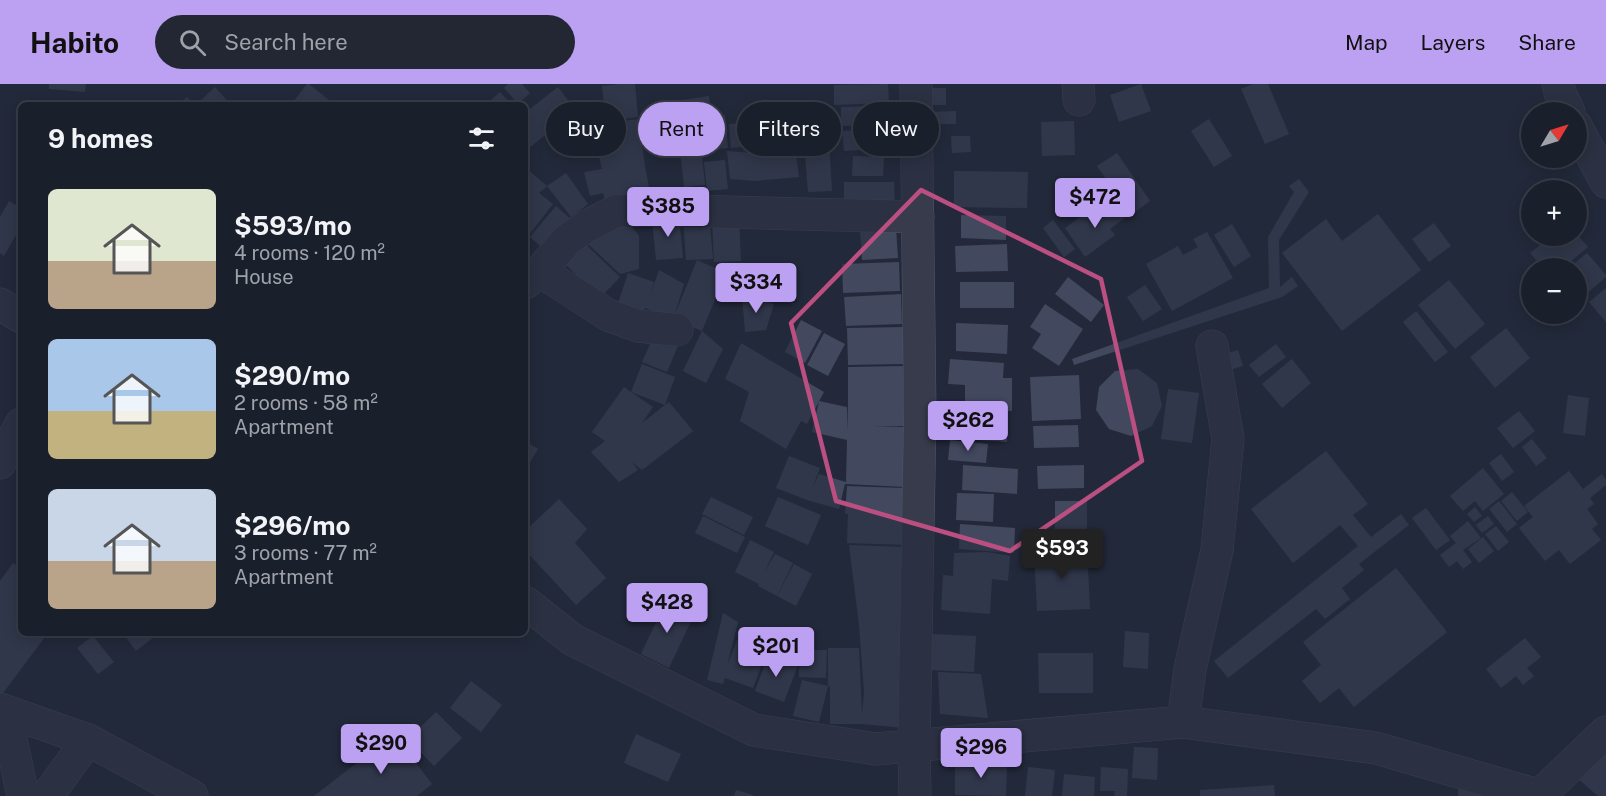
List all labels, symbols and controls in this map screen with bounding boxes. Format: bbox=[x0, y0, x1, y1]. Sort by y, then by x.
search box bbox=[155, 15, 575, 69]
text: Habito bbox=[30, 26, 119, 59]
icon: search bbox=[176, 26, 209, 59]
text: Search here bbox=[224, 29, 348, 55]
text: Map bbox=[1345, 30, 1388, 55]
text: Layers bbox=[1421, 30, 1485, 55]
text: Share bbox=[1518, 30, 1576, 55]
chip: Buy bbox=[546, 102, 626, 156]
chip: Rent bbox=[638, 102, 725, 156]
chip: Filters bbox=[737, 102, 841, 156]
chip: New bbox=[853, 102, 939, 156]
north arrow bbox=[1521, 102, 1587, 168]
map controls bbox=[1521, 102, 1587, 324]
icon: filters bbox=[465, 122, 498, 155]
text: 9 homes bbox=[48, 123, 153, 154]
pin: $472 bbox=[1059, 178, 1131, 229]
button: + bbox=[1521, 180, 1587, 246]
text: $472 bbox=[1069, 185, 1121, 209]
pin: $385 bbox=[632, 187, 704, 238]
text: $385 bbox=[641, 194, 695, 218]
text: $593/mo bbox=[234, 210, 352, 241]
icon: home bbox=[96, 213, 168, 285]
text: 4 rooms · 120 m² bbox=[234, 241, 385, 265]
button: − bbox=[1521, 258, 1587, 324]
pin: $334 bbox=[720, 263, 792, 314]
text: House bbox=[234, 265, 294, 289]
text: $334 bbox=[729, 270, 783, 294]
text: $290/mo bbox=[234, 360, 350, 391]
icon: home bbox=[96, 363, 168, 435]
text: 2 rooms · 58 m² bbox=[234, 391, 378, 415]
pin: $262 bbox=[932, 401, 1004, 452]
text: $262 bbox=[942, 408, 994, 432]
text: Apartment bbox=[234, 415, 334, 439]
text: $296/mo bbox=[234, 510, 351, 541]
icon: home bbox=[96, 513, 168, 585]
pin: $593 bbox=[1026, 529, 1098, 580]
text: $593 bbox=[1035, 536, 1089, 560]
text: 3 rooms · 77 m² bbox=[234, 541, 377, 565]
text: Apartment bbox=[234, 565, 334, 589]
pin: $428 bbox=[631, 583, 703, 634]
text: $428 bbox=[641, 590, 693, 614]
pin: $201 bbox=[740, 627, 812, 678]
text: $201 bbox=[752, 634, 800, 658]
pin: $290 bbox=[345, 724, 417, 775]
pin: $296 bbox=[945, 728, 1017, 779]
text: $290 bbox=[355, 731, 407, 755]
text: $296 bbox=[955, 735, 1007, 759]

